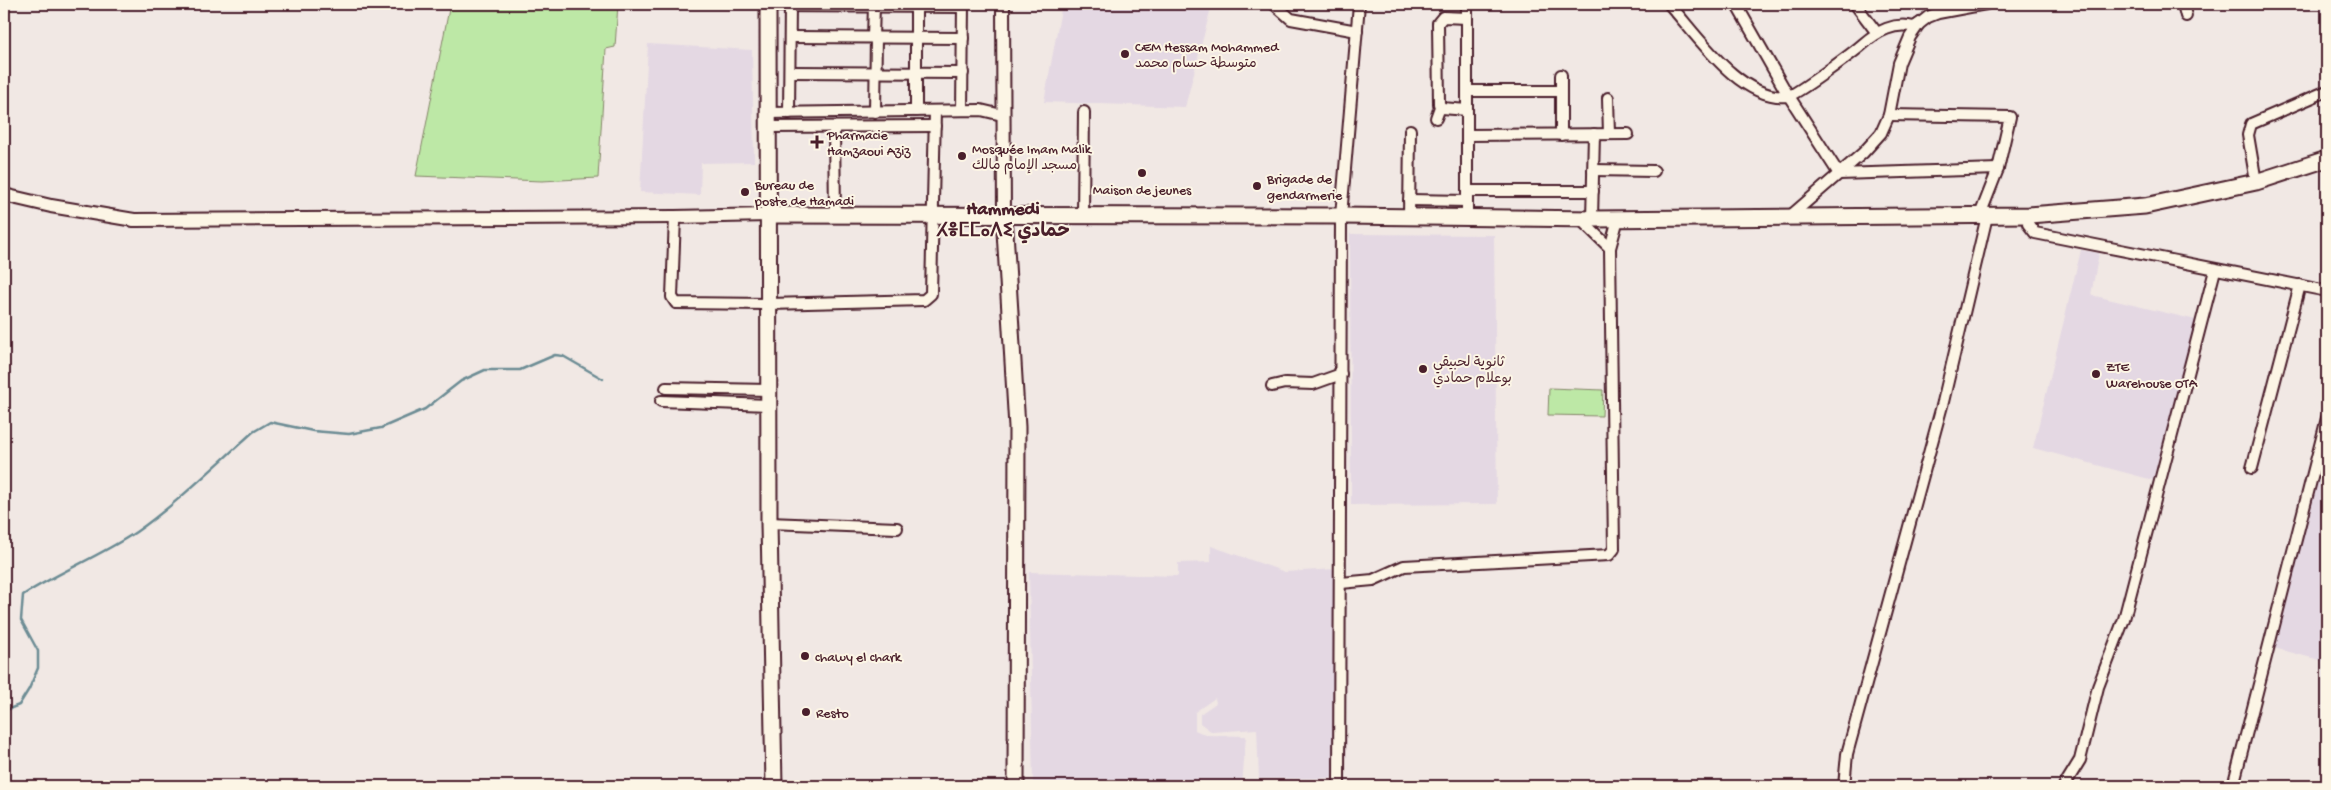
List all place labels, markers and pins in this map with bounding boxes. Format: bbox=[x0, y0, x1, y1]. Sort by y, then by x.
place label: CEM Hessam Mohammed متوسطة حسام محمد bbox=[1135, 40, 1280, 73]
marker: CEM Hessam Mohammed متوسطة حسام محمد bbox=[1119, 48, 1131, 60]
place label: Pharmacie Hamzaoui Aziz bbox=[826, 128, 911, 161]
marker: Pharmacie Hamzaoui Aziz bbox=[811, 136, 823, 148]
place label: Mosquée Imam Malik مسجد الإمام مالك bbox=[972, 142, 1093, 175]
marker: Mosquée Imam Malik مسجد الإمام مالك bbox=[956, 150, 968, 162]
marker: Maison de jeunes bbox=[1136, 167, 1148, 179]
place label: Brigade de gendarmerie bbox=[1266, 172, 1343, 205]
place label: Bureau de poste de Hamadi bbox=[754, 178, 854, 211]
marker: Brigade de gendarmerie bbox=[1251, 180, 1263, 192]
place label: Maison de jeunes bbox=[1093, 183, 1192, 200]
marker: Bureau de poste de Hamadi bbox=[739, 186, 751, 198]
place label: ثانوية لحبيقي بوعلام حمادي bbox=[1433, 355, 1512, 388]
place label: ZTE Warehouse OTA bbox=[2106, 360, 2198, 393]
marker: ثانوية لحبيقي بوعلام حمادي bbox=[1417, 363, 1429, 375]
marker: ZTE Warehouse OTA bbox=[2090, 368, 2102, 380]
marker: chawy el chark bbox=[799, 650, 811, 662]
place label: chawy el chark bbox=[815, 650, 903, 667]
marker: Resto bbox=[800, 706, 812, 718]
place label: Resto bbox=[816, 706, 849, 723]

